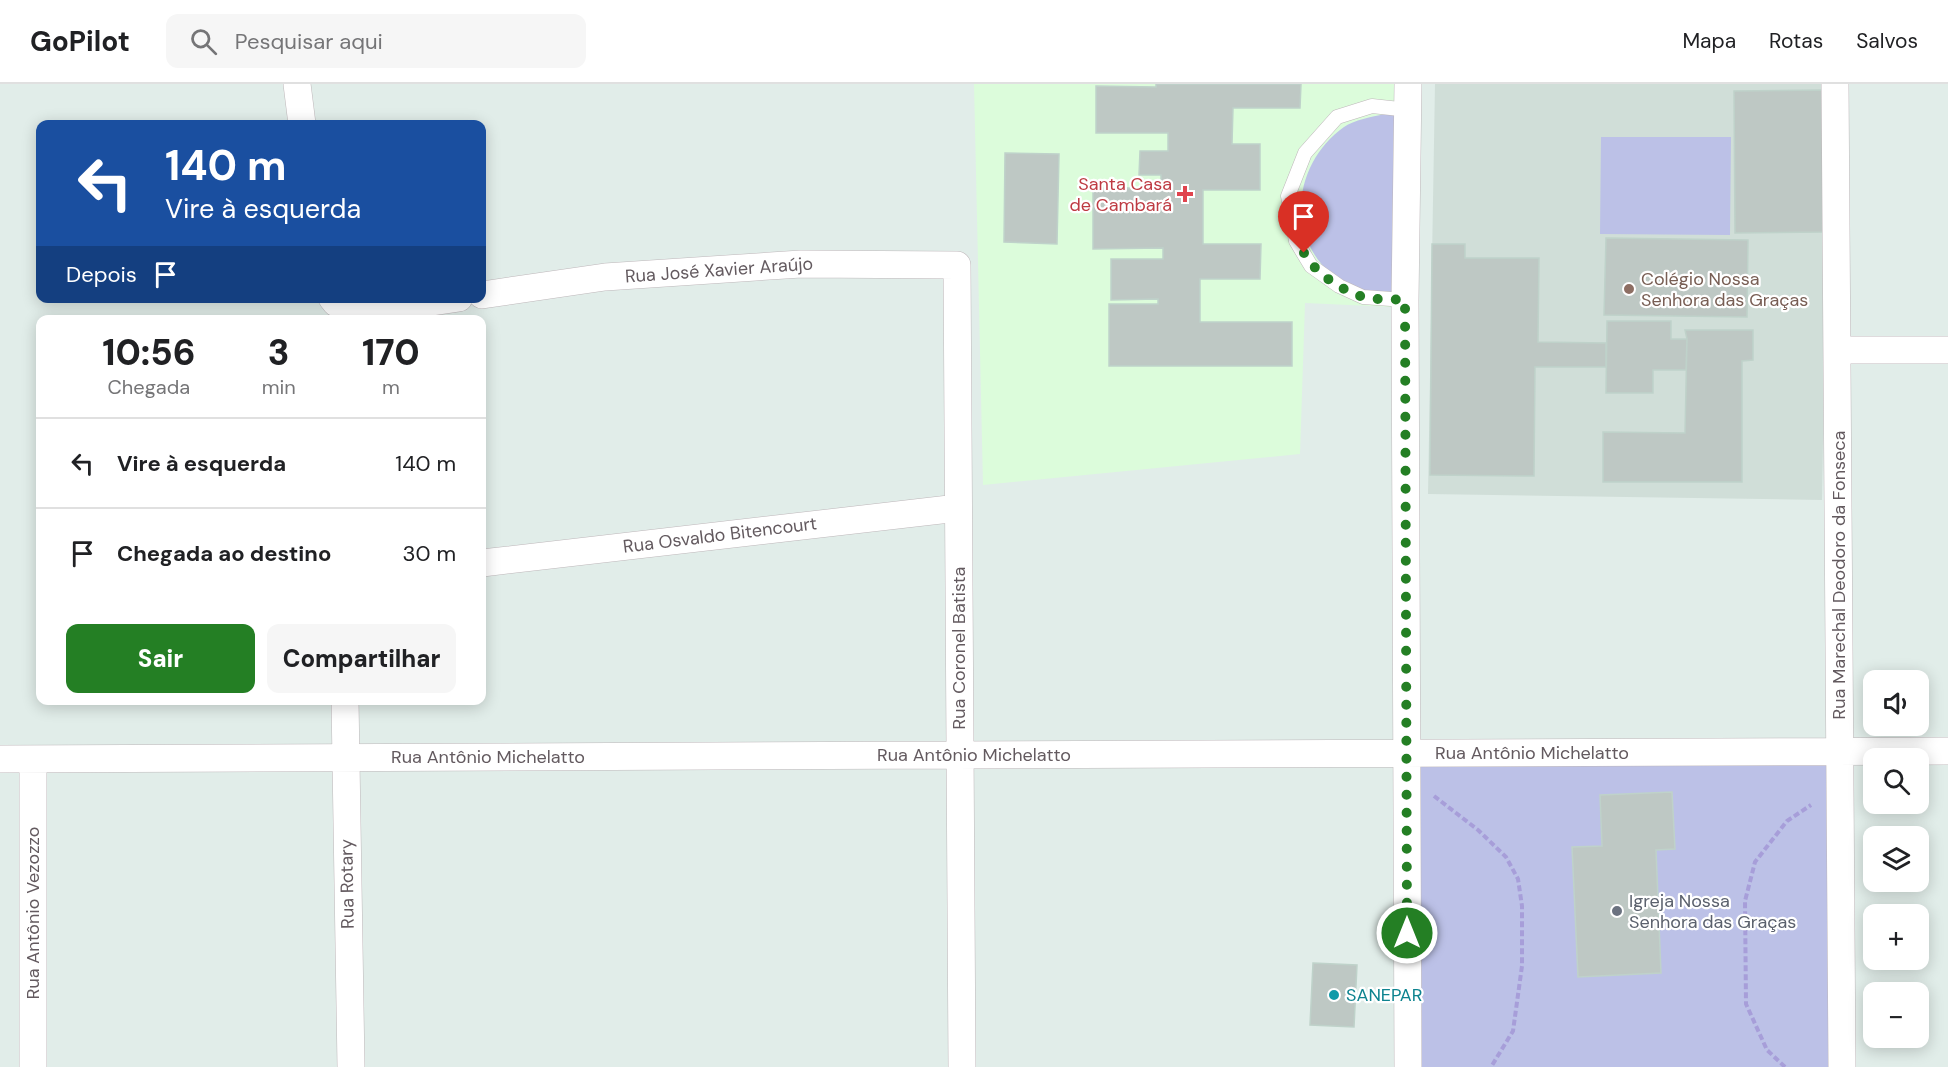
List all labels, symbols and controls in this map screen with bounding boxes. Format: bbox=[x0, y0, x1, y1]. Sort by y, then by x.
search box bbox=[166, 14, 586, 68]
text: GoPilot bbox=[30, 23, 130, 60]
icon: search bbox=[187, 25, 220, 58]
text: Pesquisar aqui bbox=[235, 27, 383, 56]
text: Mapa bbox=[1682, 27, 1736, 55]
text: Rotas bbox=[1769, 27, 1823, 55]
text: Salvos bbox=[1856, 27, 1918, 55]
text: 140 m bbox=[165, 138, 287, 193]
icon: left bbox=[66, 144, 144, 222]
place label: Santa Casa de Cambará bbox=[1069, 172, 1172, 217]
marker: Santa Casa de Cambará bbox=[1176, 185, 1194, 203]
text: Vire à esquerda bbox=[165, 191, 361, 226]
pin bbox=[1278, 191, 1329, 253]
icon: arrive bbox=[1287, 200, 1320, 233]
street label: Rua José Xavier Araújo bbox=[624, 251, 814, 289]
icon: arrive bbox=[149, 258, 182, 291]
text: Depois bbox=[66, 260, 137, 289]
place label: Colégio Nossa Senhora das Graças bbox=[1641, 267, 1808, 312]
marker: Colégio Nossa Senhora das Graças bbox=[1622, 282, 1636, 296]
text: 10:56 bbox=[102, 329, 196, 376]
text: 3 bbox=[268, 329, 290, 376]
text: 170 bbox=[362, 329, 420, 376]
text: Chegada bbox=[108, 374, 190, 400]
text: min bbox=[262, 374, 296, 400]
text: m bbox=[382, 374, 400, 400]
street label: Rua Marechal Deodoro da Fonseca bbox=[1827, 431, 1851, 719]
icon: left bbox=[66, 447, 99, 480]
text: Vire à esquerda bbox=[117, 449, 286, 478]
text: 140 m bbox=[395, 449, 456, 478]
street label: Rua Osvaldo Bitencourt bbox=[622, 511, 818, 559]
icon: arrive bbox=[66, 537, 99, 570]
text: Chegada ao destino bbox=[117, 539, 331, 568]
text: 30 m bbox=[402, 539, 456, 568]
street label: Rua Coronel Batista bbox=[947, 567, 971, 729]
button: Sair bbox=[66, 624, 255, 693]
button: Compartilhar bbox=[267, 624, 456, 693]
map controls bbox=[1863, 670, 1929, 1048]
button: sound bbox=[1863, 670, 1929, 736]
street label: Rua Antônio Michelatto bbox=[1435, 741, 1629, 765]
street label: Rua Antônio Michelatto bbox=[877, 743, 1071, 767]
street label: Rua Antônio Michelatto bbox=[391, 745, 585, 769]
button: search bbox=[1863, 748, 1929, 814]
button: layers bbox=[1863, 826, 1929, 892]
street label: Rua Antônio Vezozzo bbox=[21, 827, 45, 999]
street label: Rua Rotary bbox=[334, 839, 360, 929]
place label: Igreja Nossa Senhora das Graças bbox=[1629, 889, 1796, 934]
position arrow bbox=[1375, 901, 1439, 965]
marker: Igreja Nossa Senhora das Graças bbox=[1610, 904, 1624, 918]
button: + bbox=[1863, 904, 1929, 970]
button: − bbox=[1863, 982, 1929, 1048]
place label: SANEPAR bbox=[1346, 983, 1423, 1007]
marker: SANEPAR bbox=[1327, 988, 1341, 1002]

